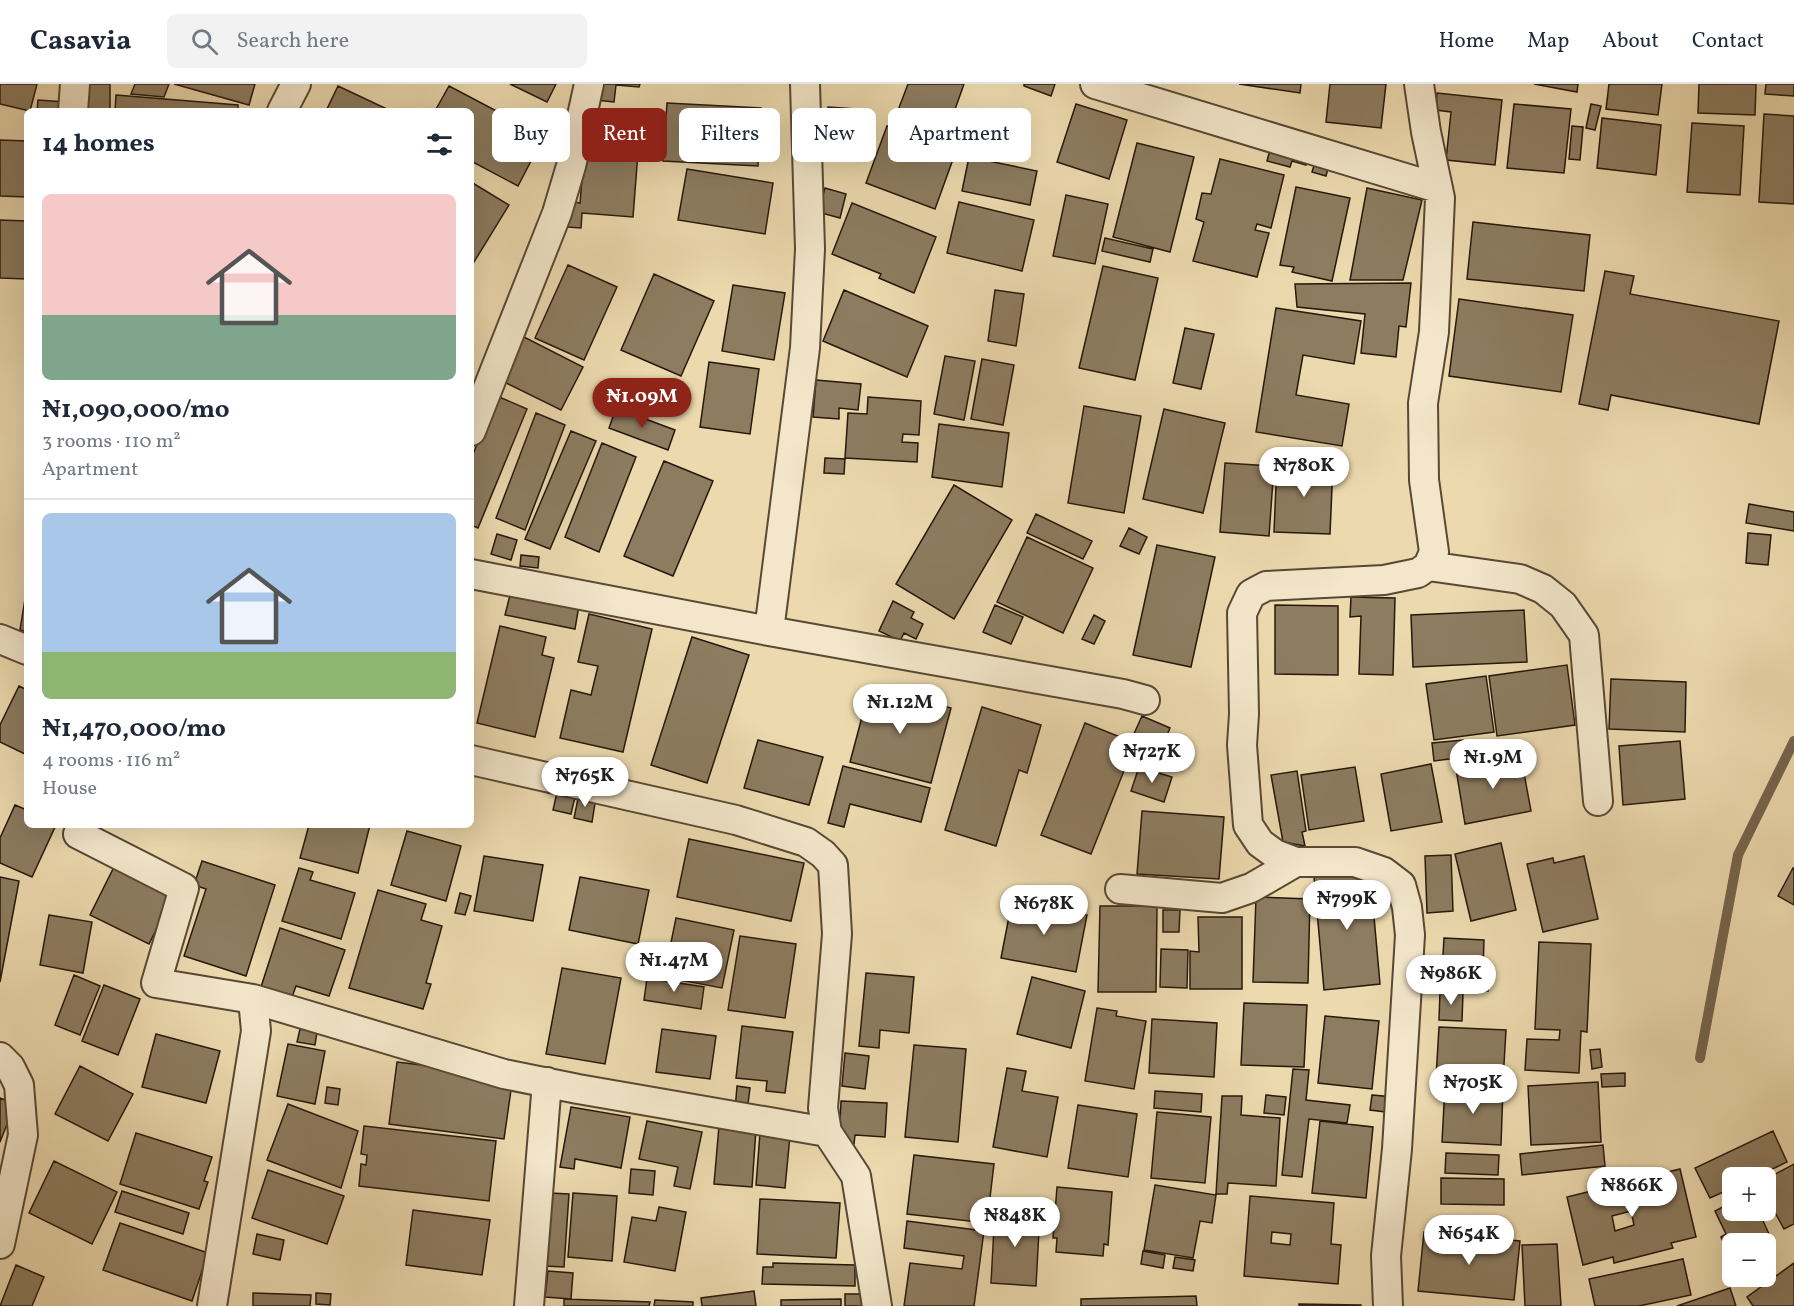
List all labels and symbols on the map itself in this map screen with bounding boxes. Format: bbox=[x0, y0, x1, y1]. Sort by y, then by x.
pin: ₦1.09M bbox=[593, 378, 691, 429]
pin: ₦780K bbox=[1262, 447, 1346, 498]
pin: ₦1.12M bbox=[851, 684, 949, 735]
pin: ₦727K bbox=[1110, 733, 1194, 784]
pin: ₦1.9M bbox=[1451, 739, 1535, 790]
pin: ₦765K bbox=[543, 757, 627, 808]
pin: ₦799K bbox=[1305, 880, 1389, 931]
pin: ₦678K bbox=[1002, 885, 1086, 936]
pin: ₦1.47M bbox=[625, 942, 723, 993]
pin: ₦986K bbox=[1409, 955, 1493, 1006]
pin: ₦705K bbox=[1431, 1064, 1515, 1115]
pin: ₦866K bbox=[1590, 1167, 1674, 1218]
pin: ₦848K bbox=[973, 1197, 1057, 1248]
pin: ₦654K bbox=[1427, 1215, 1511, 1266]

